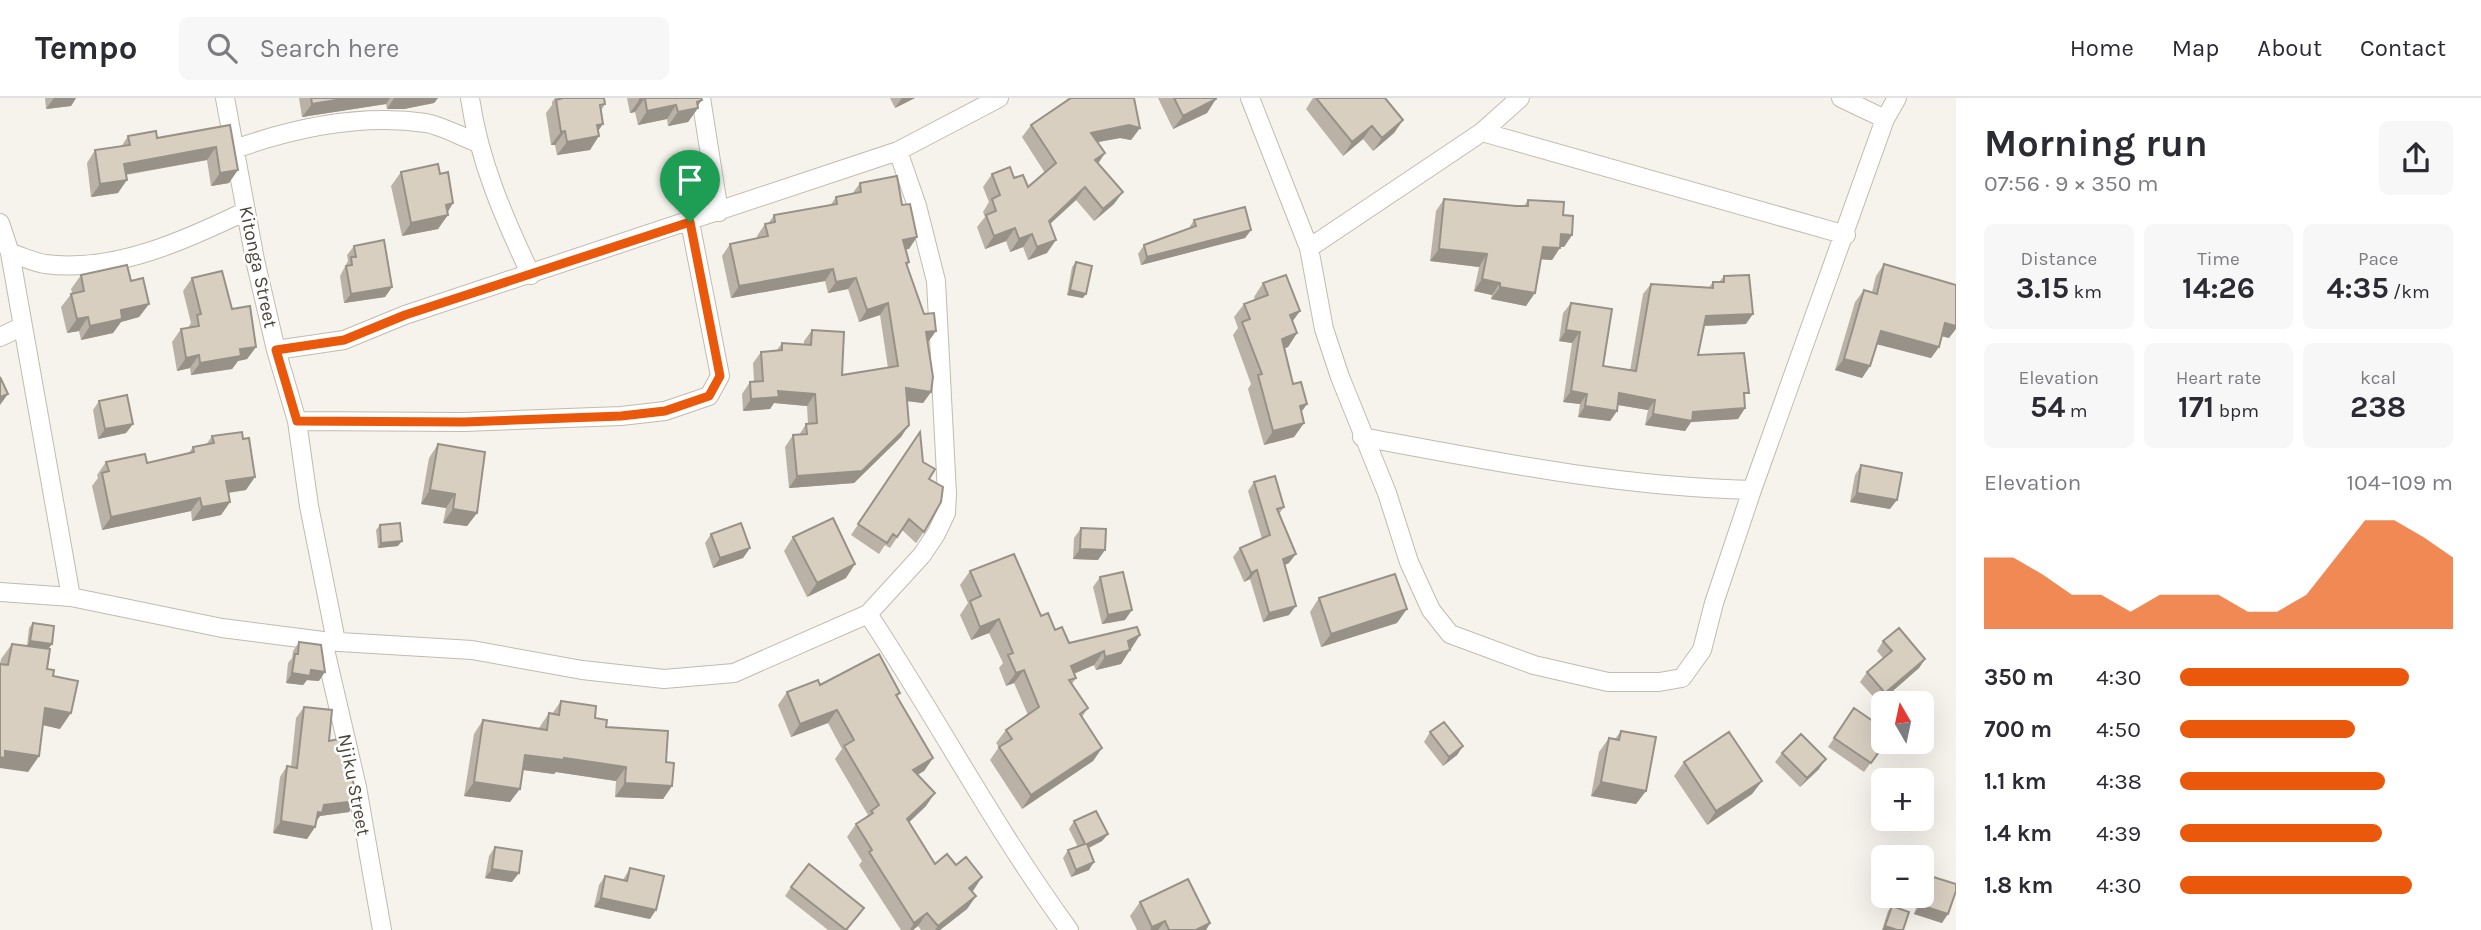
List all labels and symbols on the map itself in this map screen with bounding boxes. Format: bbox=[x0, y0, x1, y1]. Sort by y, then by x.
pin bbox=[660, 150, 720, 222]
street label: Kitonga Street bbox=[234, 204, 282, 330]
north arrow bbox=[1871, 691, 1934, 754]
street label: Njiku Street bbox=[333, 732, 375, 838]

